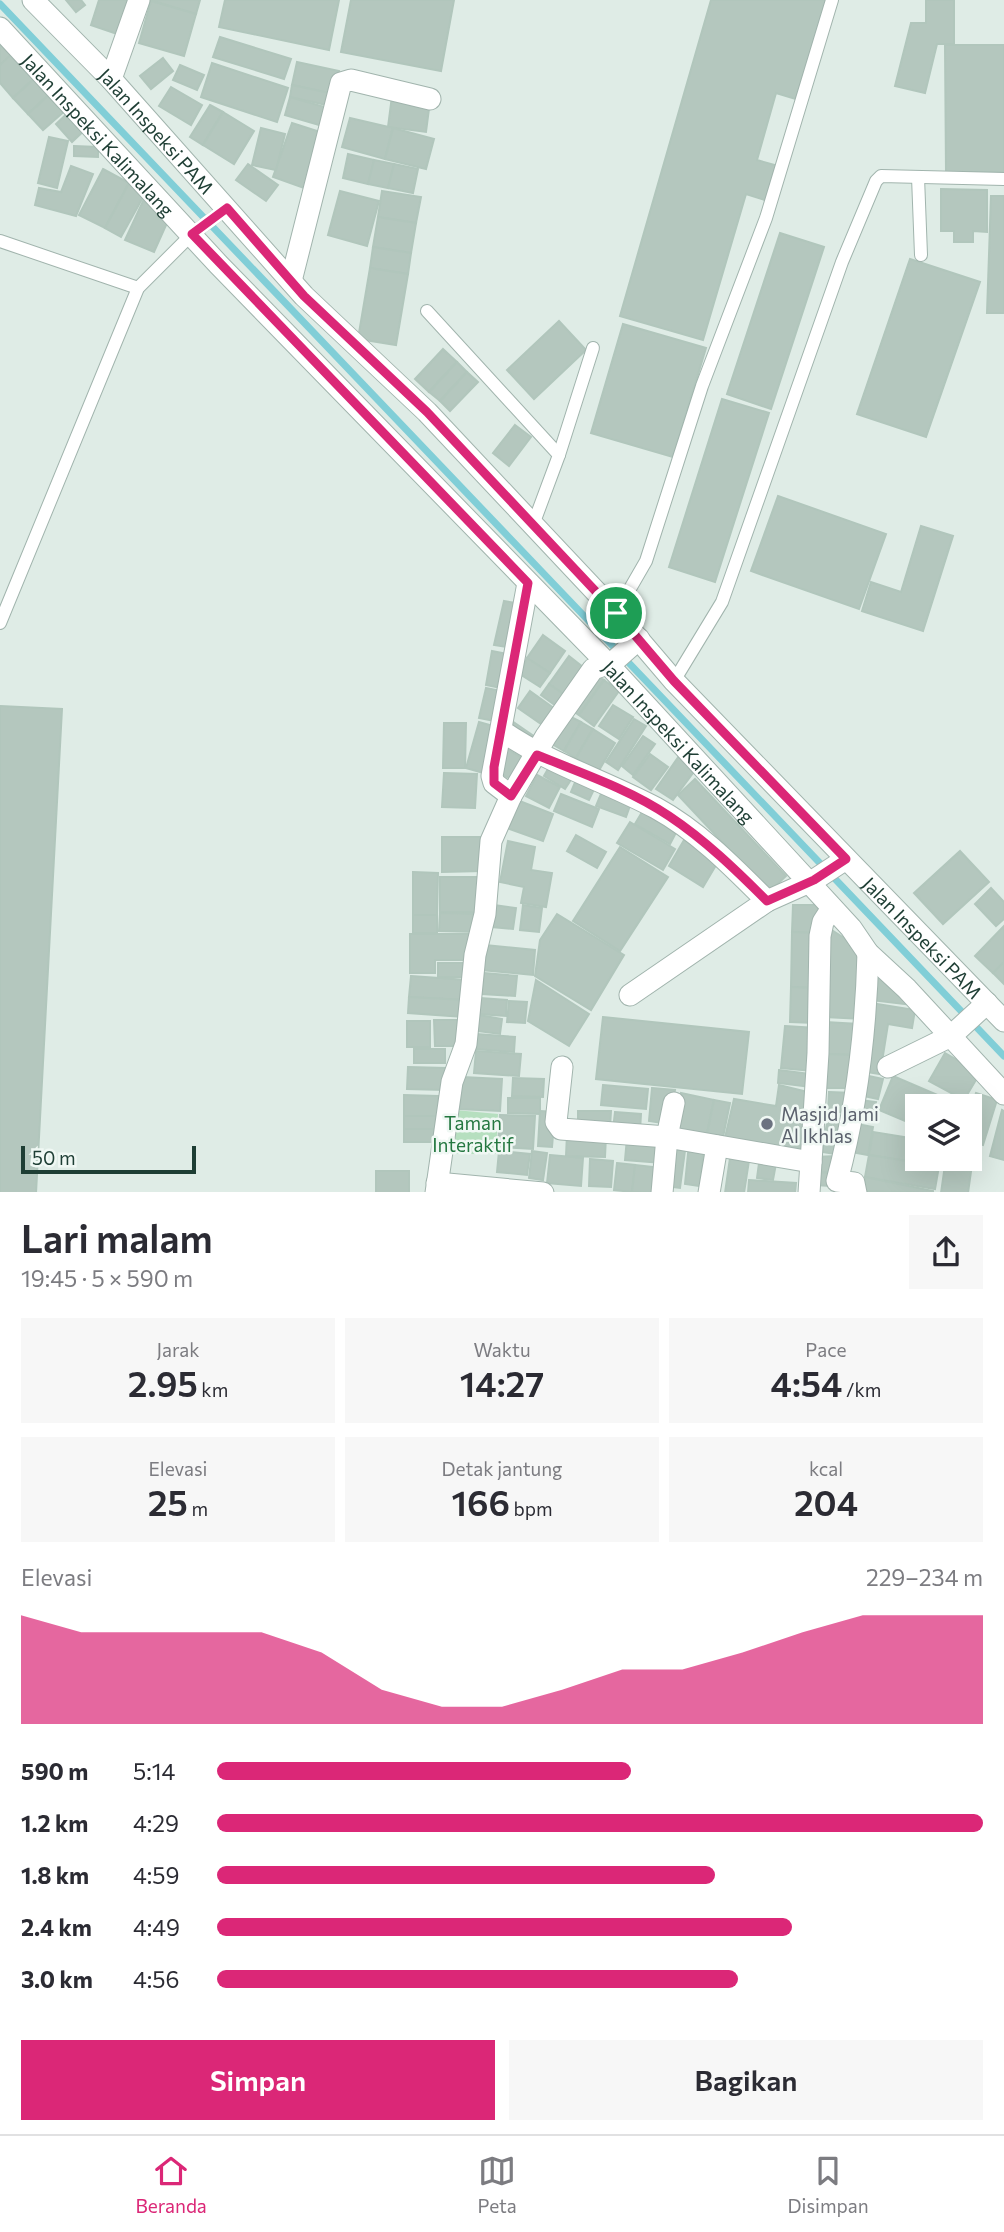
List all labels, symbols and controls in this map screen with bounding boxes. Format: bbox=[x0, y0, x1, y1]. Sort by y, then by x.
street label: Jalan Inspeksi Kalimalang bbox=[18, 48, 179, 221]
street label: Jalan Inspeksi PAM bbox=[95, 63, 219, 198]
pin bbox=[586, 583, 646, 643]
icon: arrive bbox=[597, 594, 635, 632]
street label: Jalan Inspeksi Kalimalang bbox=[598, 655, 760, 828]
street label: Jalan Inspeksi PAM bbox=[859, 872, 987, 1003]
map controls bbox=[905, 1094, 982, 1171]
button: layers bbox=[905, 1094, 982, 1171]
place label: Masjid Jami Al Ikhlas bbox=[781, 1102, 879, 1147]
park label: Taman Interaktif bbox=[432, 1111, 514, 1156]
marker: Masjid Jami Al Ikhlas bbox=[759, 1116, 775, 1132]
scale bar bbox=[21, 1143, 196, 1175]
text: 50 m bbox=[32, 1146, 76, 1169]
text: Lari malam bbox=[21, 1214, 213, 1261]
button: share bbox=[909, 1215, 983, 1289]
text: 19:45 · 5 × 590 m bbox=[21, 1264, 193, 1292]
text: Jarak bbox=[156, 1338, 200, 1361]
text: Waktu bbox=[473, 1338, 531, 1361]
text: Pace bbox=[805, 1338, 847, 1361]
text: 2.95 bbox=[128, 1361, 198, 1404]
text: 14:27 bbox=[460, 1361, 544, 1404]
text: 4:54 bbox=[771, 1361, 842, 1404]
text: km bbox=[198, 1378, 228, 1401]
text: /km bbox=[842, 1378, 881, 1401]
text: Elevasi bbox=[149, 1457, 207, 1480]
text: Detak jantung bbox=[442, 1457, 562, 1480]
text: kcal bbox=[809, 1457, 843, 1480]
text: 25 bbox=[148, 1480, 188, 1523]
text: 166 bbox=[451, 1480, 510, 1523]
text: 204 bbox=[794, 1480, 858, 1523]
text: m bbox=[188, 1497, 208, 1520]
text: bpm bbox=[510, 1497, 553, 1520]
text: Elevasi bbox=[21, 1563, 92, 1591]
text: 229–234 m bbox=[866, 1563, 983, 1591]
text: 590 m bbox=[21, 1757, 88, 1785]
text: 5:14 bbox=[133, 1757, 175, 1785]
text: 1.2 km bbox=[21, 1809, 88, 1837]
text: 4:29 bbox=[133, 1809, 179, 1837]
text: 1.8 km bbox=[21, 1861, 89, 1889]
text: 4:59 bbox=[133, 1861, 179, 1889]
text: 2.4 km bbox=[21, 1913, 92, 1941]
text: 4:49 bbox=[133, 1913, 180, 1941]
text: 3.0 km bbox=[21, 1965, 93, 1993]
text: 4:56 bbox=[133, 1965, 179, 1993]
button: Simpan bbox=[21, 2040, 495, 2120]
button: Bagikan bbox=[509, 2040, 983, 2120]
tab: Beranda bbox=[135, 2152, 207, 2217]
tab: Peta bbox=[478, 2152, 517, 2217]
tab: Disimpan bbox=[788, 2152, 869, 2217]

